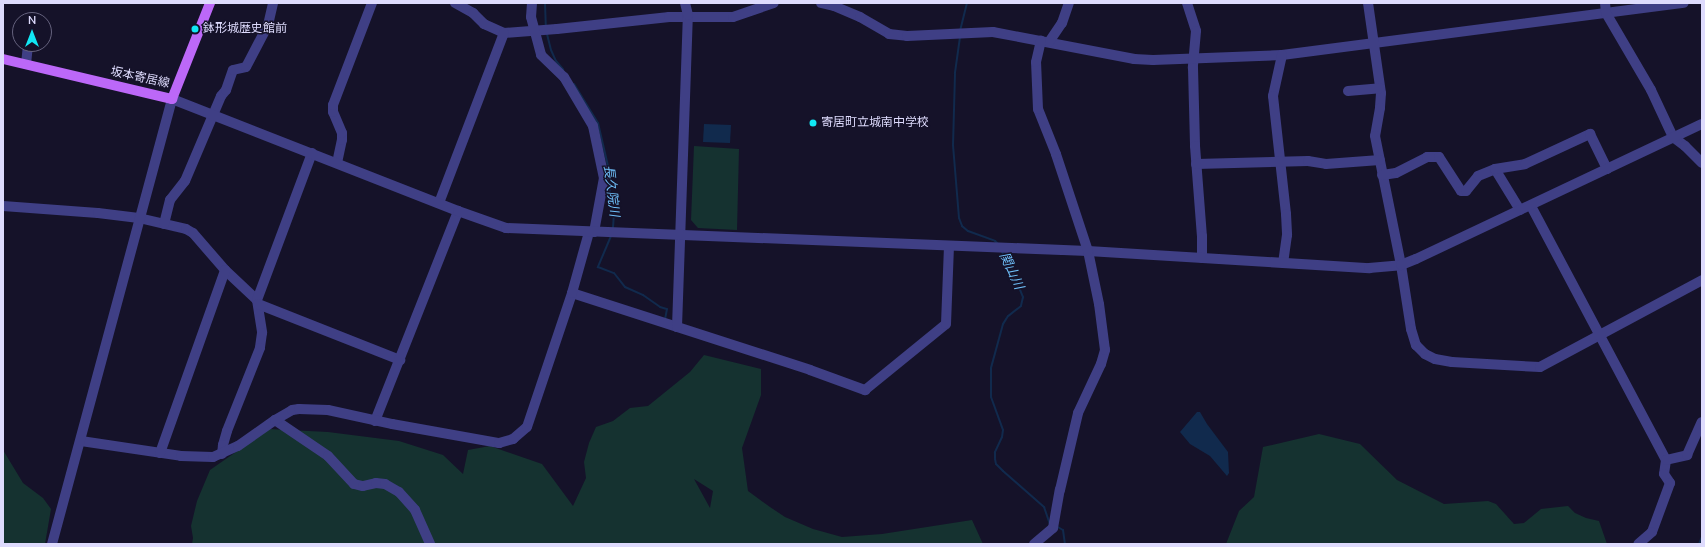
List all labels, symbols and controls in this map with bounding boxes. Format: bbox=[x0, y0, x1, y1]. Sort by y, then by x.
north arrow bbox=[12, 12, 52, 52]
text: N bbox=[28, 13, 36, 28]
place label: 鉢形城歴史館前 bbox=[203, 22, 287, 36]
marker: 鉢形城歴史館前 bbox=[190, 24, 200, 34]
street label: 坂本寄居線 bbox=[109, 65, 171, 91]
place label: 寄居町立城南中学校 bbox=[821, 116, 929, 130]
marker: 寄居町立城南中学校 bbox=[808, 118, 818, 128]
water label: 長久院川 bbox=[600, 164, 622, 218]
water label: 関山川 bbox=[996, 250, 1026, 292]

